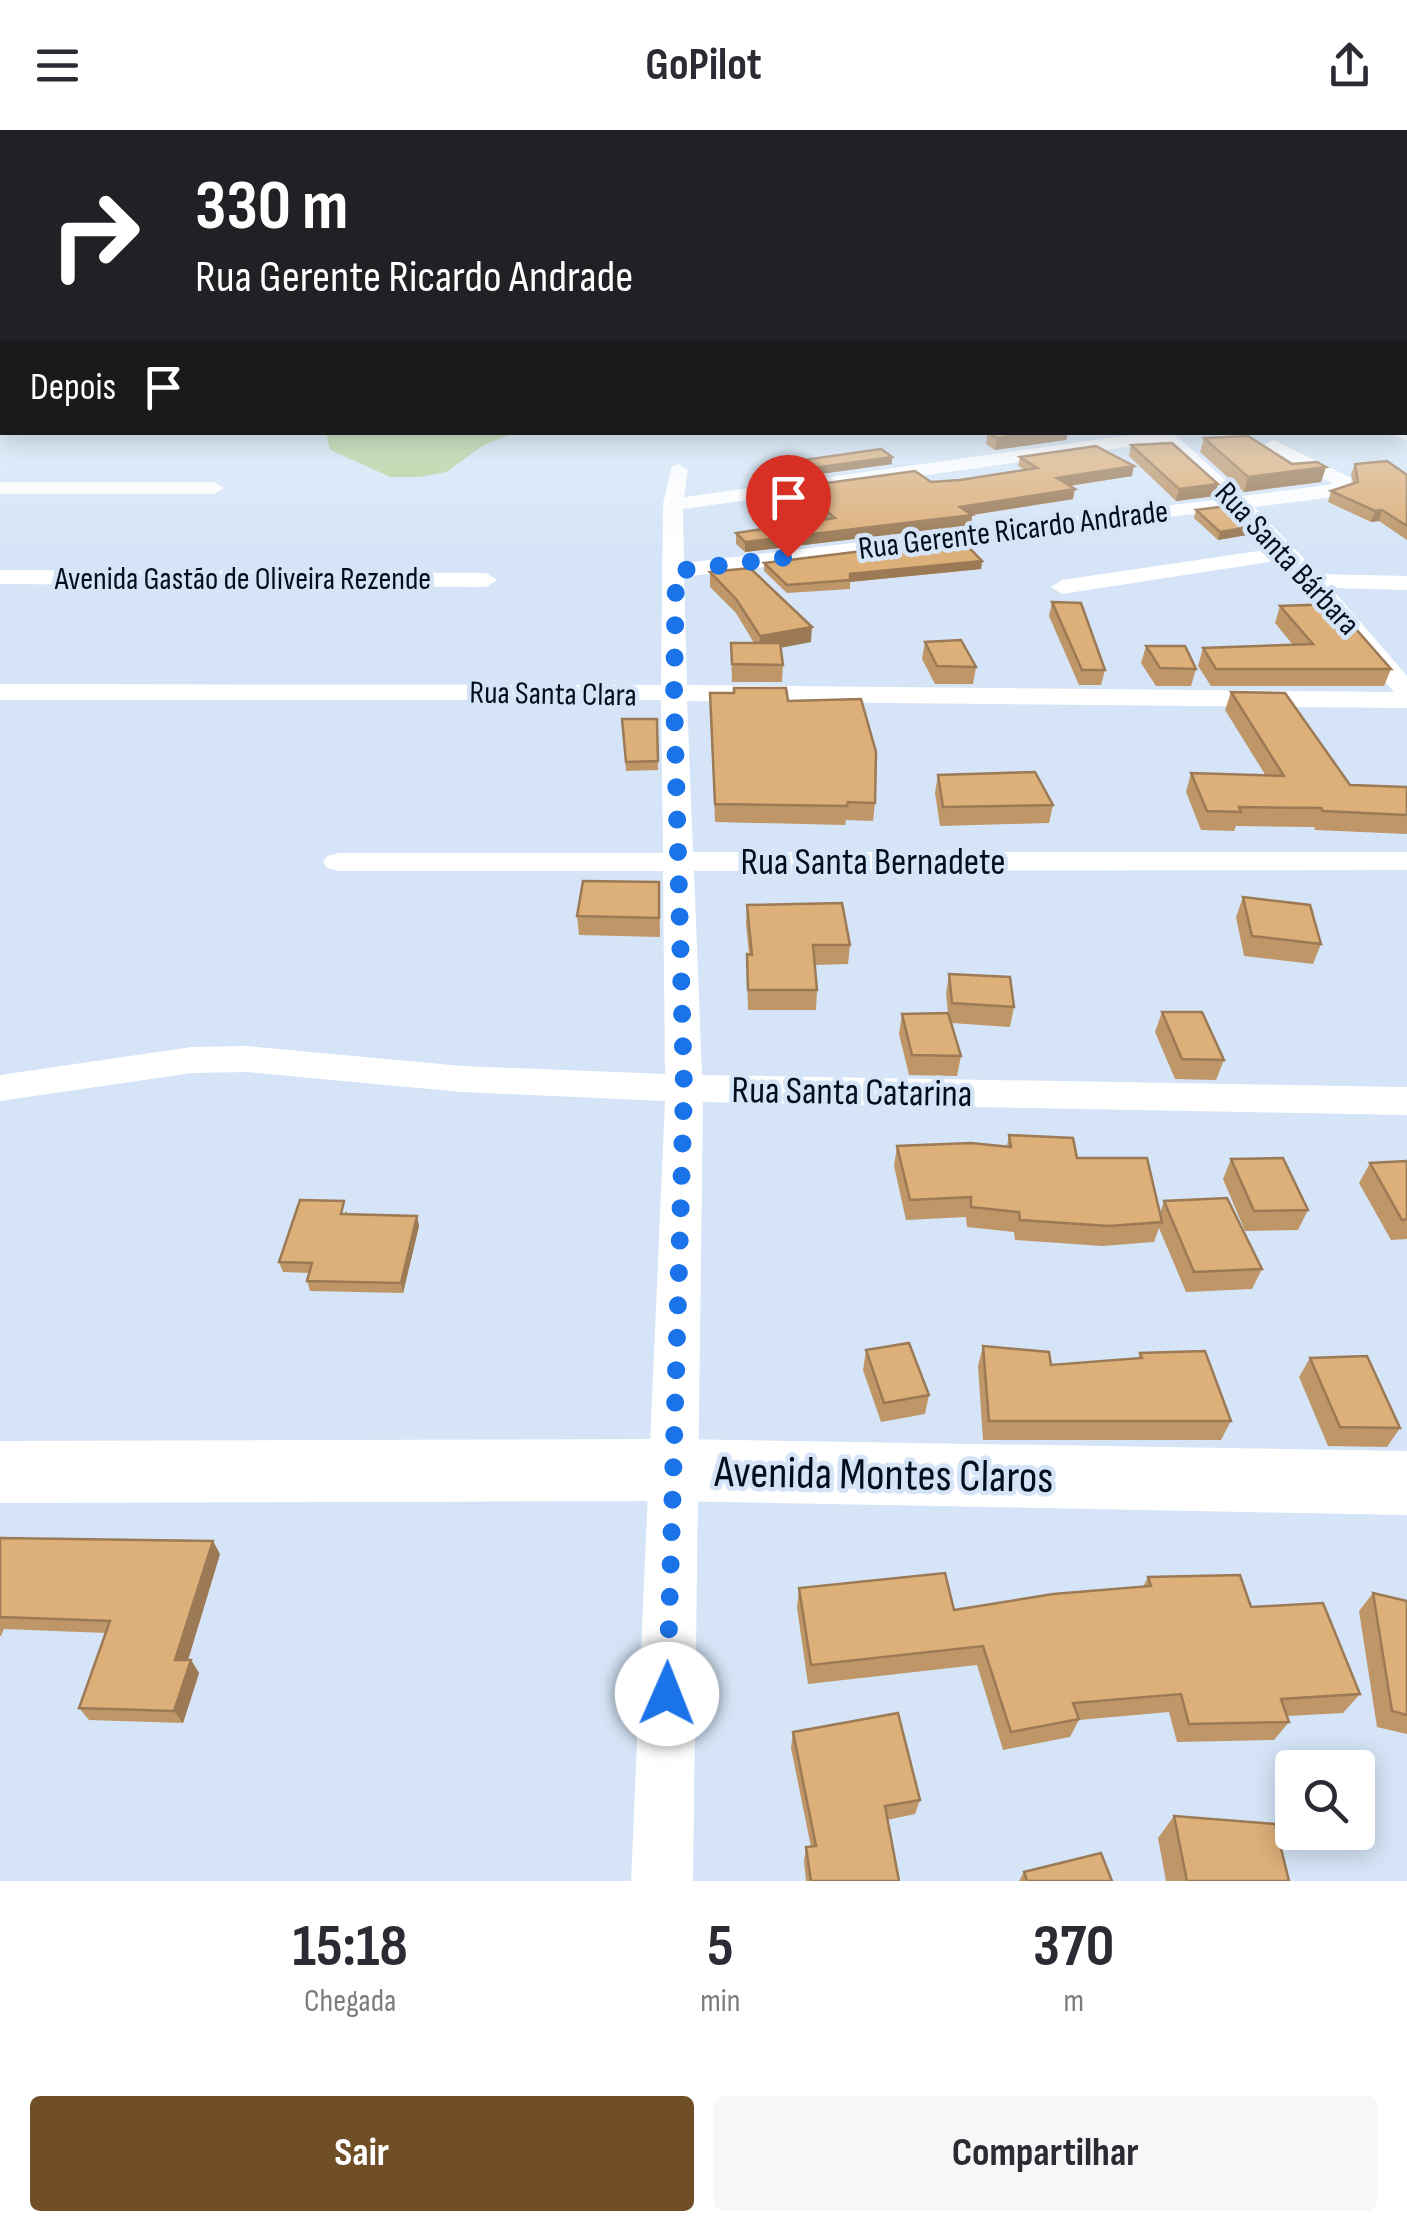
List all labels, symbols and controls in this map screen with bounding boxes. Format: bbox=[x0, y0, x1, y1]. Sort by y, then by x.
icon: menu bbox=[30, 38, 85, 93]
text: GoPilot bbox=[645, 38, 762, 93]
icon: share bbox=[1322, 38, 1377, 93]
text: 330 m bbox=[195, 165, 348, 249]
icon: right bbox=[30, 170, 160, 300]
text: Rua Gerente Ricardo Andrade bbox=[195, 250, 633, 305]
icon: arrive bbox=[136, 360, 191, 415]
text: Depois bbox=[30, 365, 116, 410]
pin bbox=[746, 455, 831, 558]
icon: arrive bbox=[761, 470, 816, 525]
street label: Rua Santa Bárbara bbox=[1206, 474, 1368, 644]
street label: Rua Gerente Ricardo Andrade bbox=[856, 492, 1170, 569]
street label: Avenida Gastão de Oliveira Rezende bbox=[54, 560, 431, 599]
street label: Rua Santa Clara bbox=[469, 674, 637, 715]
street label: Rua Santa Bernadete bbox=[740, 840, 1006, 885]
street label: Rua Santa Catarina bbox=[731, 1068, 973, 1117]
street label: Avenida Montes Claros bbox=[713, 1445, 1054, 1506]
position arrow bbox=[615, 1642, 719, 1746]
map controls bbox=[1275, 1750, 1375, 1850]
button: search bbox=[1275, 1750, 1375, 1850]
text: 15:18 bbox=[293, 1911, 408, 1983]
text: 5 bbox=[707, 1911, 734, 1983]
text: 370 bbox=[1033, 1911, 1114, 1983]
text: Chegada bbox=[304, 1982, 396, 2021]
text: min bbox=[700, 1982, 741, 2021]
text: m bbox=[1063, 1982, 1084, 2021]
button: Sair bbox=[30, 2096, 694, 2211]
button: Compartilhar bbox=[714, 2096, 1377, 2211]

